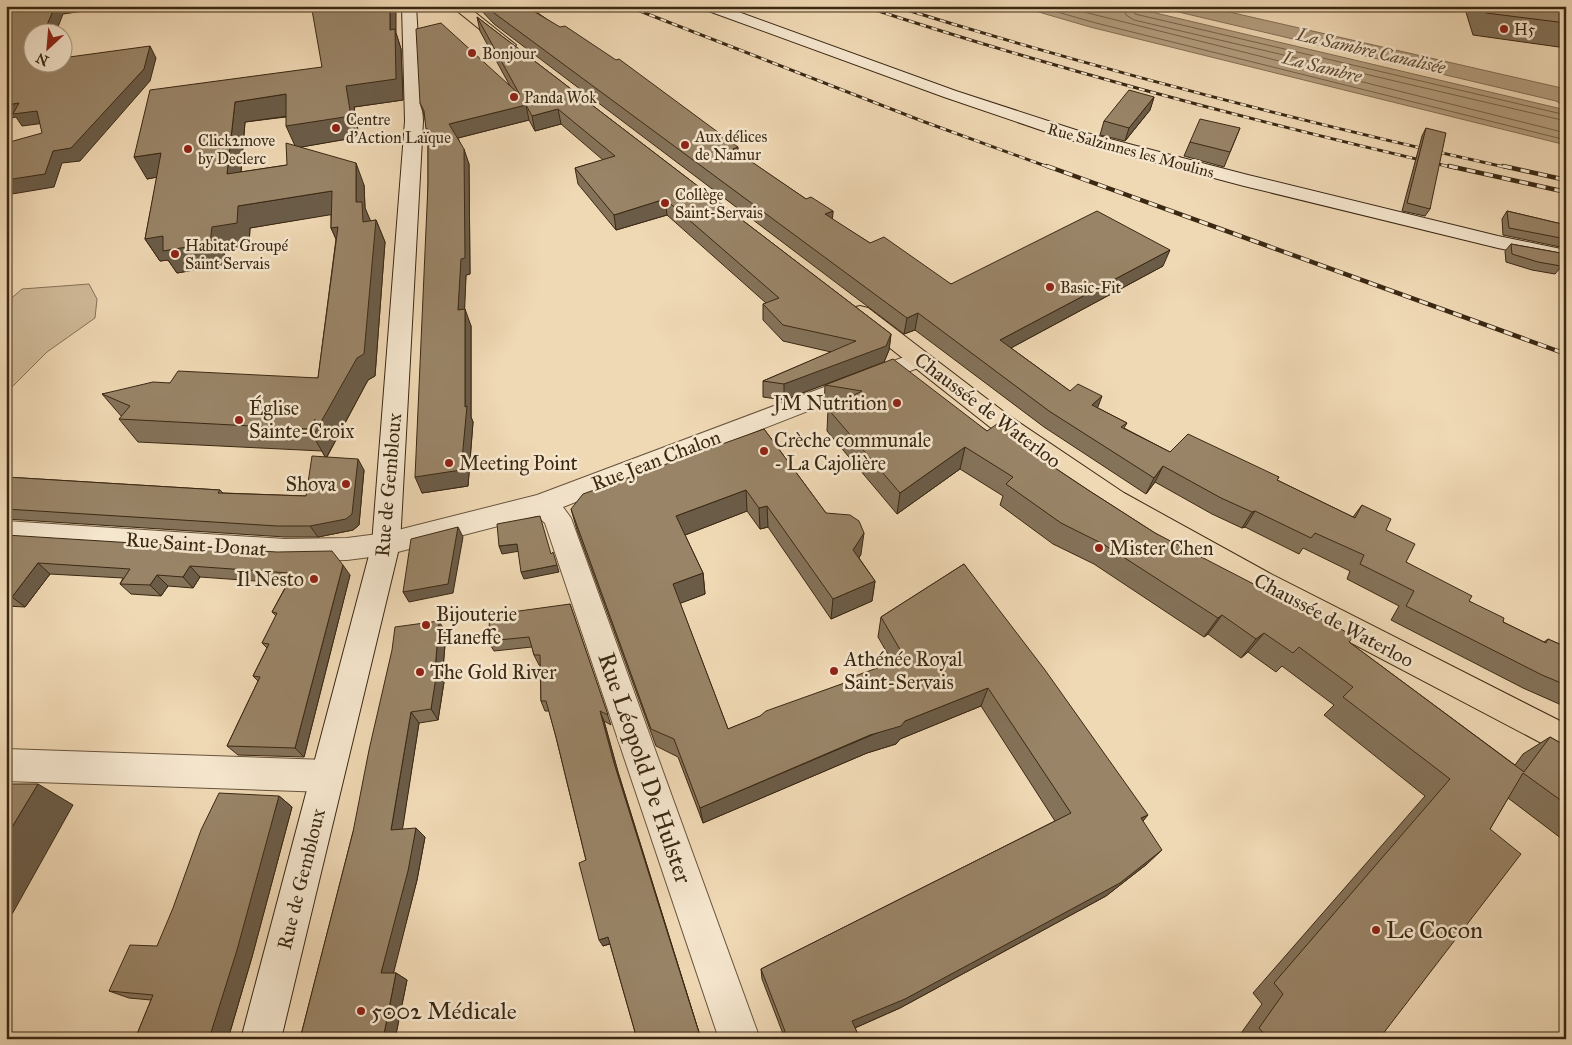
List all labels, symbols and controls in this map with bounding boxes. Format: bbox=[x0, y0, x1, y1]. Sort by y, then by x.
place label: H5 bbox=[1514, 20, 1536, 39]
north arrow bbox=[22, 22, 72, 72]
water label: La Sambre Canalisée bbox=[1295, 23, 1447, 79]
marker: H5 bbox=[1498, 23, 1510, 35]
place label: Bonjour bbox=[482, 44, 536, 63]
marker: Bonjour bbox=[466, 47, 478, 59]
water label: La Sambre bbox=[1280, 47, 1364, 87]
text: N bbox=[33, 49, 52, 69]
place label: Panda Wok bbox=[524, 88, 597, 107]
marker: Panda Wok bbox=[508, 91, 520, 103]
place label: Centre d'Action Laïque bbox=[346, 110, 451, 148]
street label: Rue Salzinnes les Moulins bbox=[1046, 119, 1216, 182]
marker: Centre d'Action Laïque bbox=[330, 122, 342, 134]
place label: Aux délices de Namur bbox=[694, 127, 767, 164]
place label: Click2move by Declerc bbox=[198, 131, 276, 168]
marker: Aux délices de Namur bbox=[679, 139, 691, 151]
marker: Click2move by Declerc bbox=[182, 143, 194, 155]
place label: Collège Saint-Servais bbox=[675, 185, 763, 222]
marker: Collège Saint-Servais bbox=[659, 197, 671, 209]
place label: Habitat Groupé Saint Servais bbox=[185, 236, 289, 273]
marker: Habitat Groupé Saint Servais bbox=[169, 248, 181, 260]
place label: Basic-Fit bbox=[1060, 278, 1122, 297]
marker: Basic-Fit bbox=[1044, 281, 1056, 293]
street label: Chaussée de Waterloo bbox=[910, 347, 1066, 473]
place label: JM Nutrition bbox=[771, 391, 887, 416]
place label: Église Sainte-Croix bbox=[249, 394, 355, 443]
marker: JM Nutrition bbox=[891, 397, 903, 409]
street label: Rue de Gembloux bbox=[370, 412, 406, 558]
marker: Église Sainte-Croix bbox=[233, 414, 245, 426]
street label: Rue Jean Chalon bbox=[588, 424, 724, 497]
place label: Crèche communale - La Cajolière bbox=[774, 428, 931, 475]
marker: Crèche communale - La Cajolière bbox=[758, 445, 770, 457]
place label: Meeting Point bbox=[459, 451, 578, 476]
marker: Meeting Point bbox=[443, 457, 455, 469]
place label: Shova bbox=[285, 472, 337, 496]
marker: Shova bbox=[340, 478, 352, 490]
street label: Rue Saint-Donat bbox=[125, 527, 267, 561]
place label: Mister Chen bbox=[1109, 536, 1214, 560]
marker: Mister Chen bbox=[1093, 542, 1105, 554]
place label: Il Nesto bbox=[236, 567, 304, 591]
street label: Chaussée de Waterloo bbox=[1250, 568, 1418, 672]
marker: Il Nesto bbox=[308, 573, 320, 585]
place label: Bijouterie Haneffe bbox=[436, 602, 517, 649]
marker: Bijouterie Haneffe bbox=[420, 619, 432, 631]
place label: Athénée Royal Saint-Servais bbox=[843, 647, 963, 694]
street label: Rue Léopold De Hulster bbox=[591, 648, 699, 888]
place label: The Gold River bbox=[430, 660, 557, 684]
marker: Athénée Royal Saint-Servais bbox=[828, 665, 840, 677]
marker: The Gold River bbox=[414, 666, 426, 678]
street label: Rue de Gembloux bbox=[272, 806, 330, 952]
place label: Le Cocon bbox=[1386, 915, 1483, 945]
marker: Le Cocon bbox=[1370, 924, 1382, 936]
place label: 5002 Médicale bbox=[371, 996, 517, 1026]
marker: 5002 Médicale bbox=[355, 1005, 367, 1017]

